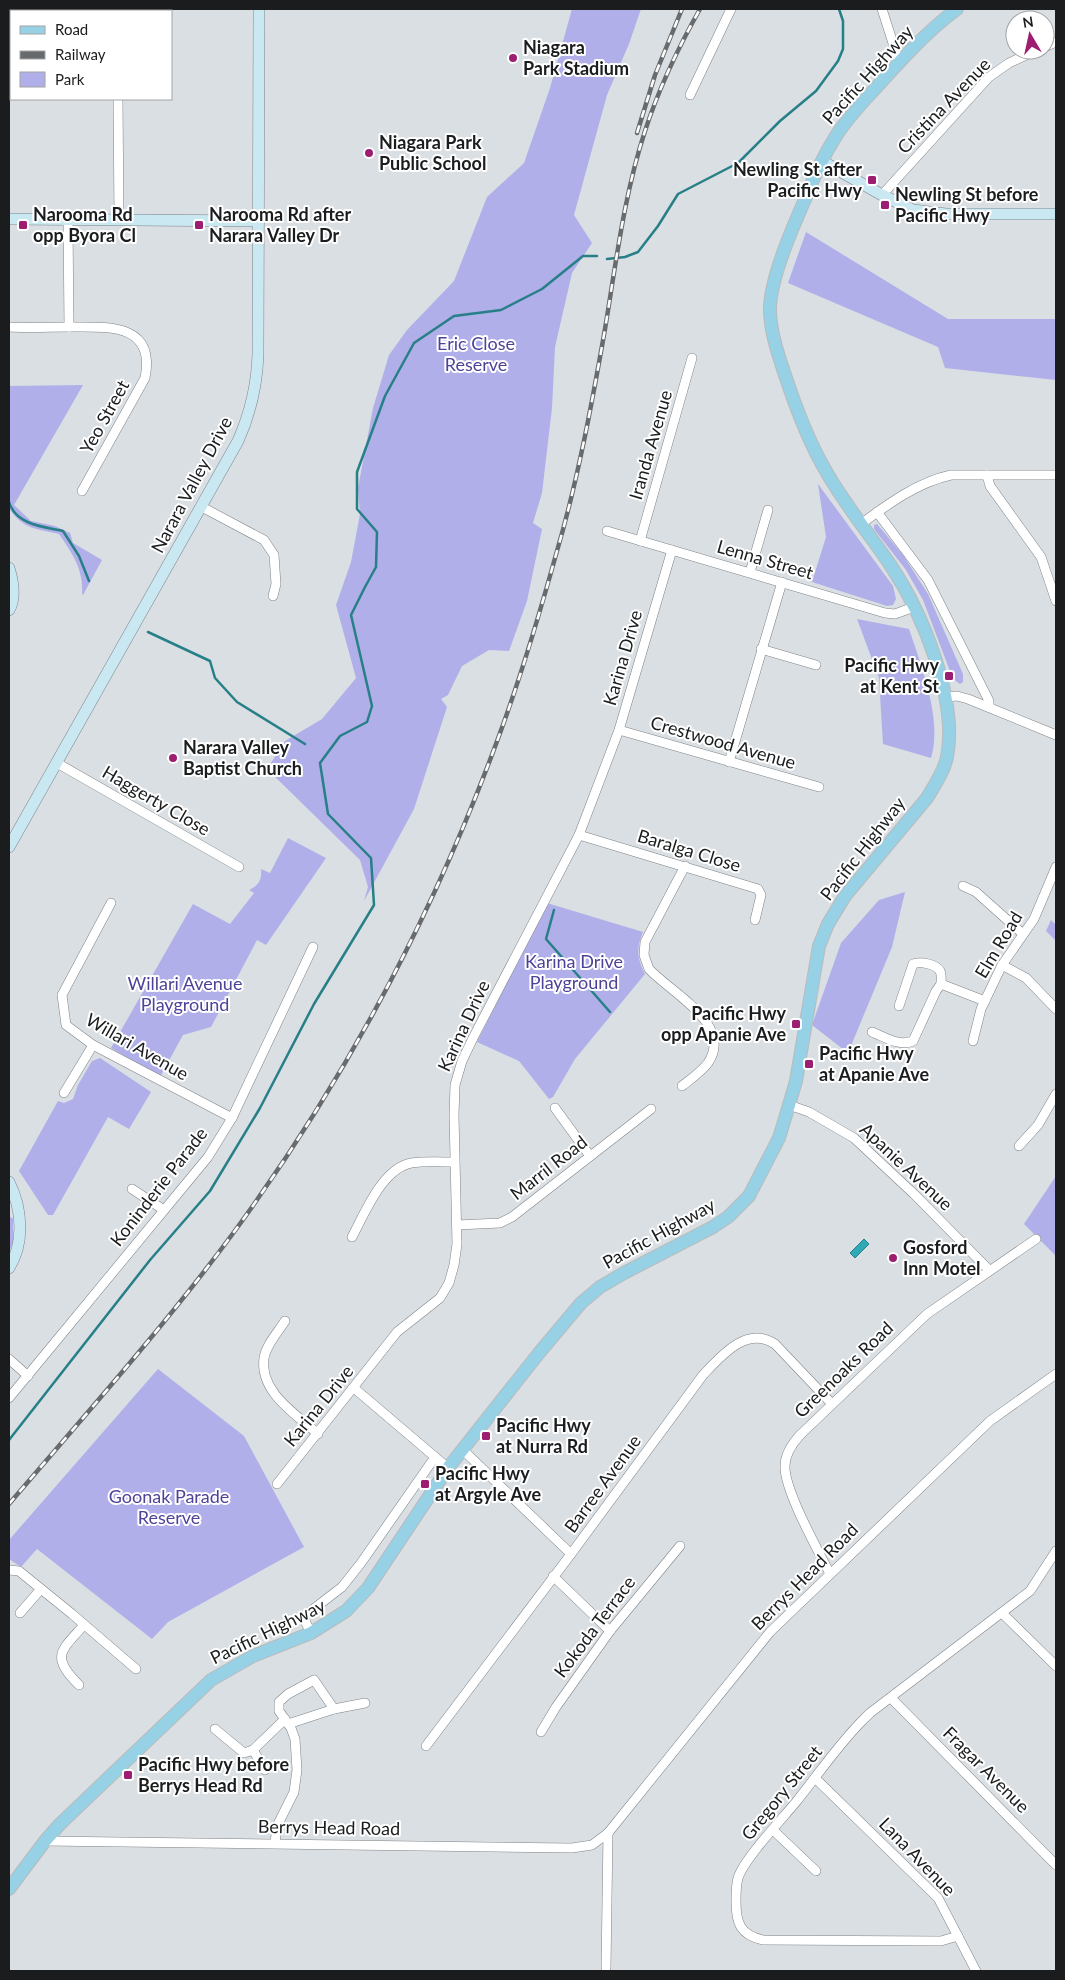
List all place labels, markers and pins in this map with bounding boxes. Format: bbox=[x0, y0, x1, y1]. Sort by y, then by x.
place label: Niagara Park Stadium bbox=[523, 36, 629, 79]
marker: Niagara Park Stadium bbox=[507, 52, 519, 64]
place label: Niagara Park Public School bbox=[379, 131, 486, 174]
marker: Niagara Park Public School bbox=[363, 147, 375, 159]
place label: Newling St after Pacific Hwy bbox=[733, 158, 862, 201]
marker: Newling St after Pacific Hwy bbox=[866, 174, 878, 186]
place label: Newling St before Pacific Hwy bbox=[895, 183, 1039, 226]
marker: Newling St before Pacific Hwy bbox=[879, 199, 891, 211]
place label: Narooma Rd opp Byora Cl bbox=[33, 203, 136, 246]
place label: Narooma Rd after Narara Valley Dr bbox=[209, 203, 351, 246]
marker: Narooma Rd opp Byora Cl bbox=[17, 219, 29, 231]
marker: Narooma Rd after Narara Valley Dr bbox=[193, 219, 205, 231]
place label: Pacific Hwy at Kent St bbox=[844, 654, 939, 697]
marker: Pacific Hwy at Kent St bbox=[943, 670, 955, 682]
place label: Narara Valley Baptist Church bbox=[183, 736, 302, 779]
marker: Narara Valley Baptist Church bbox=[167, 752, 179, 764]
place label: Pacific Hwy opp Apanie Ave bbox=[661, 1002, 786, 1045]
marker: Pacific Hwy opp Apanie Ave bbox=[790, 1018, 802, 1030]
place label: Pacific Hwy at Apanie Ave bbox=[819, 1042, 929, 1085]
marker: Pacific Hwy at Apanie Ave bbox=[803, 1058, 815, 1070]
place label: Gosford Inn Motel bbox=[903, 1236, 980, 1279]
marker: Gosford Inn Motel bbox=[887, 1252, 899, 1264]
place label: Pacific Hwy at Nurra Rd bbox=[496, 1414, 591, 1457]
marker: Pacific Hwy at Nurra Rd bbox=[480, 1430, 492, 1442]
place label: Pacific Hwy at Argyle Ave bbox=[435, 1462, 541, 1505]
marker: Pacific Hwy at Argyle Ave bbox=[419, 1478, 431, 1490]
place label: Pacific Hwy before Berrys Head Rd bbox=[138, 1753, 289, 1796]
marker: Pacific Hwy before Berrys Head Rd bbox=[122, 1769, 134, 1781]

